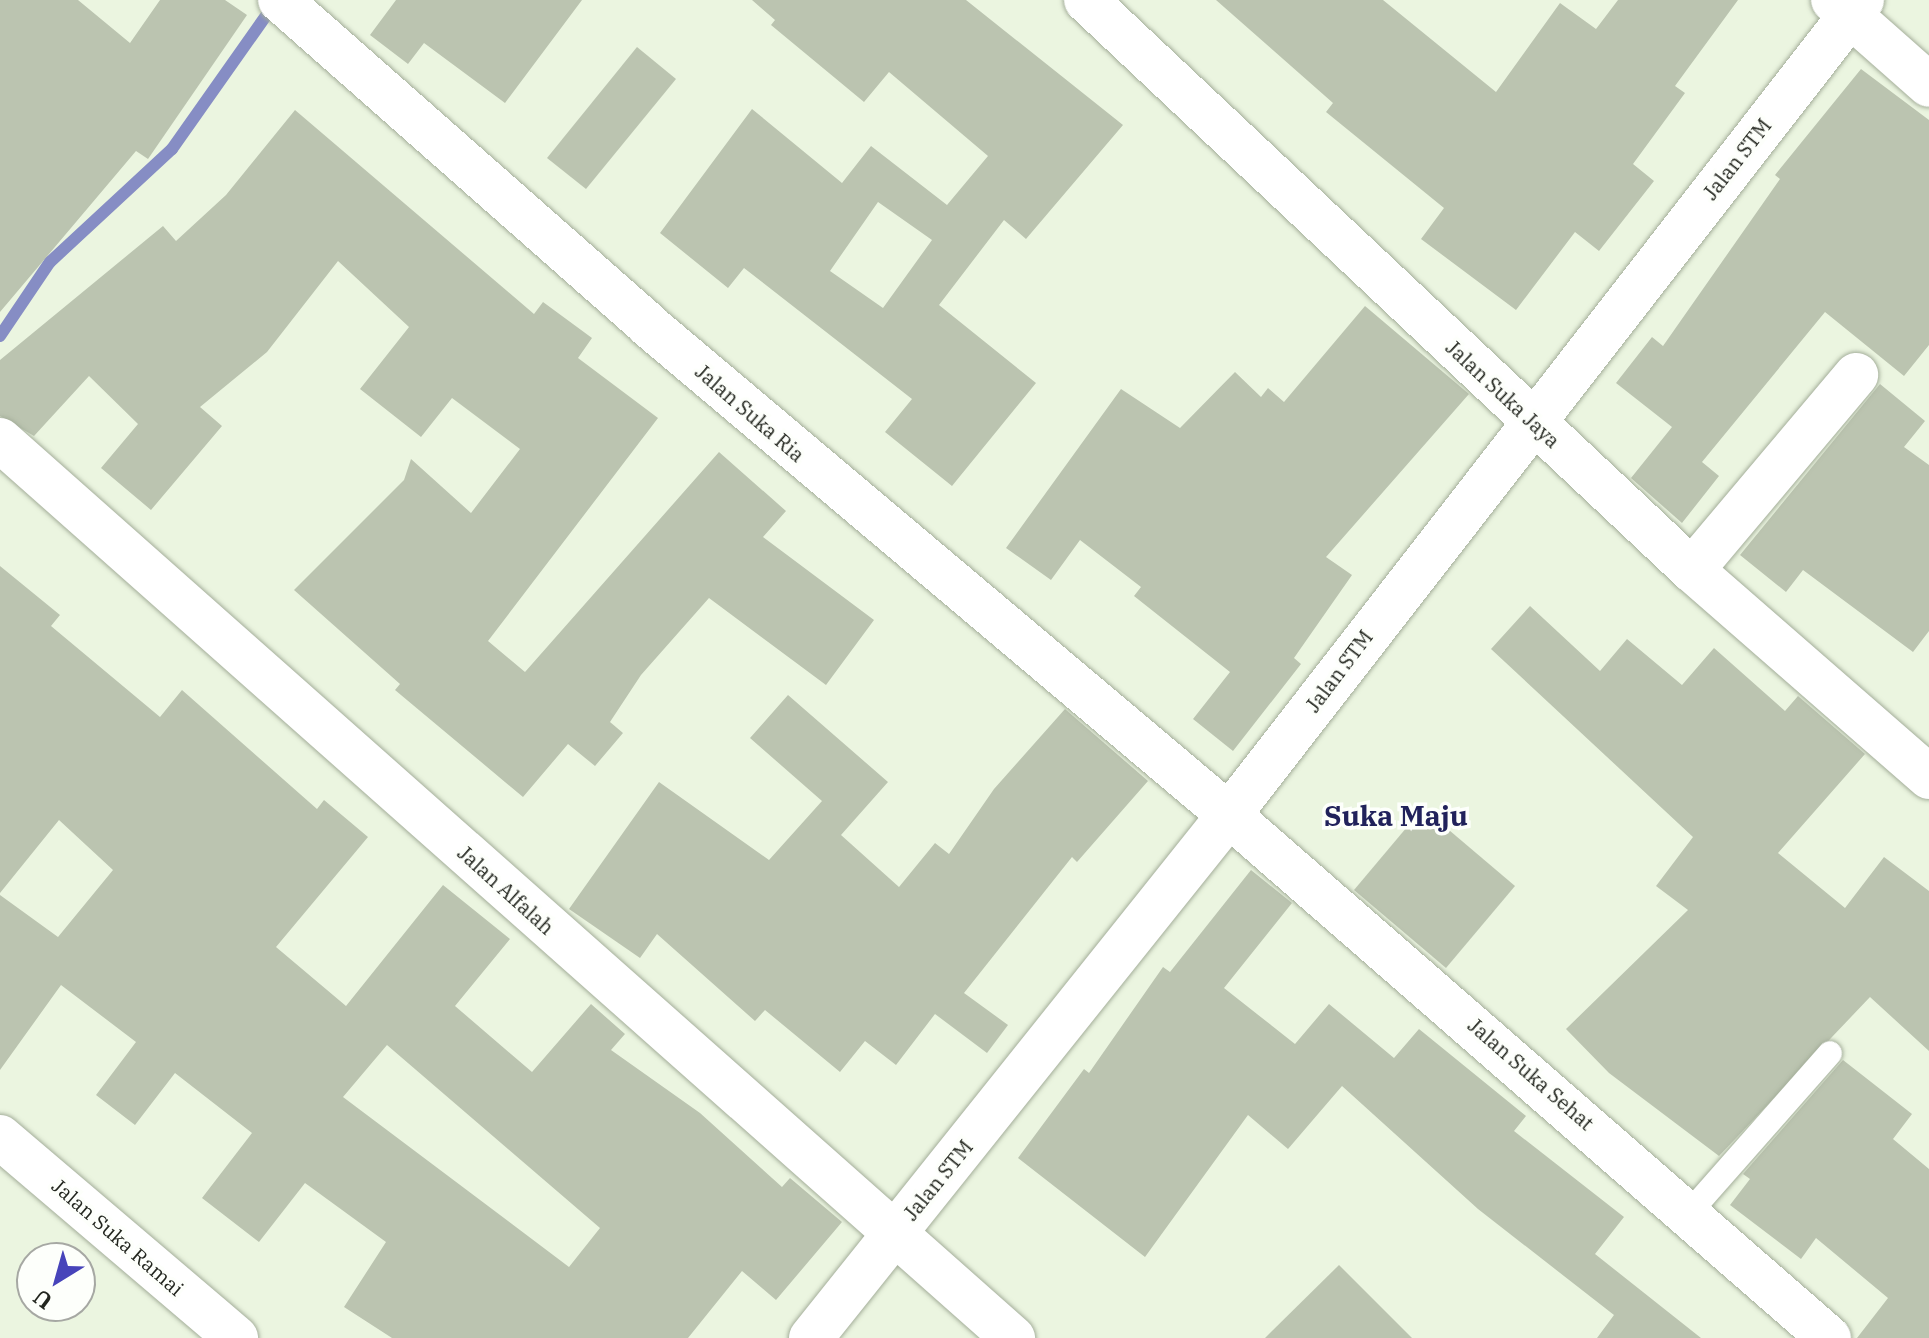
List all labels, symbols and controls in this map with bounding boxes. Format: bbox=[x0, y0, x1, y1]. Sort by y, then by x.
street label: Jalan STM bbox=[1698, 114, 1776, 204]
street label: Jalan Suka Jaya bbox=[1441, 335, 1565, 453]
street label: Jalan Suka Ria bbox=[691, 359, 809, 467]
street label: Jalan STM bbox=[1300, 625, 1378, 717]
district label: Suka Maju bbox=[1324, 799, 1468, 833]
street label: Jalan Alfalah bbox=[453, 841, 559, 939]
street label: Jalan Suka Sehat bbox=[1463, 1013, 1599, 1135]
street label: Jalan STM bbox=[898, 1135, 978, 1225]
street label: Jalan Suka Ramai bbox=[47, 1173, 189, 1301]
north arrow bbox=[16, 1242, 96, 1322]
text: U bbox=[27, 1283, 58, 1317]

